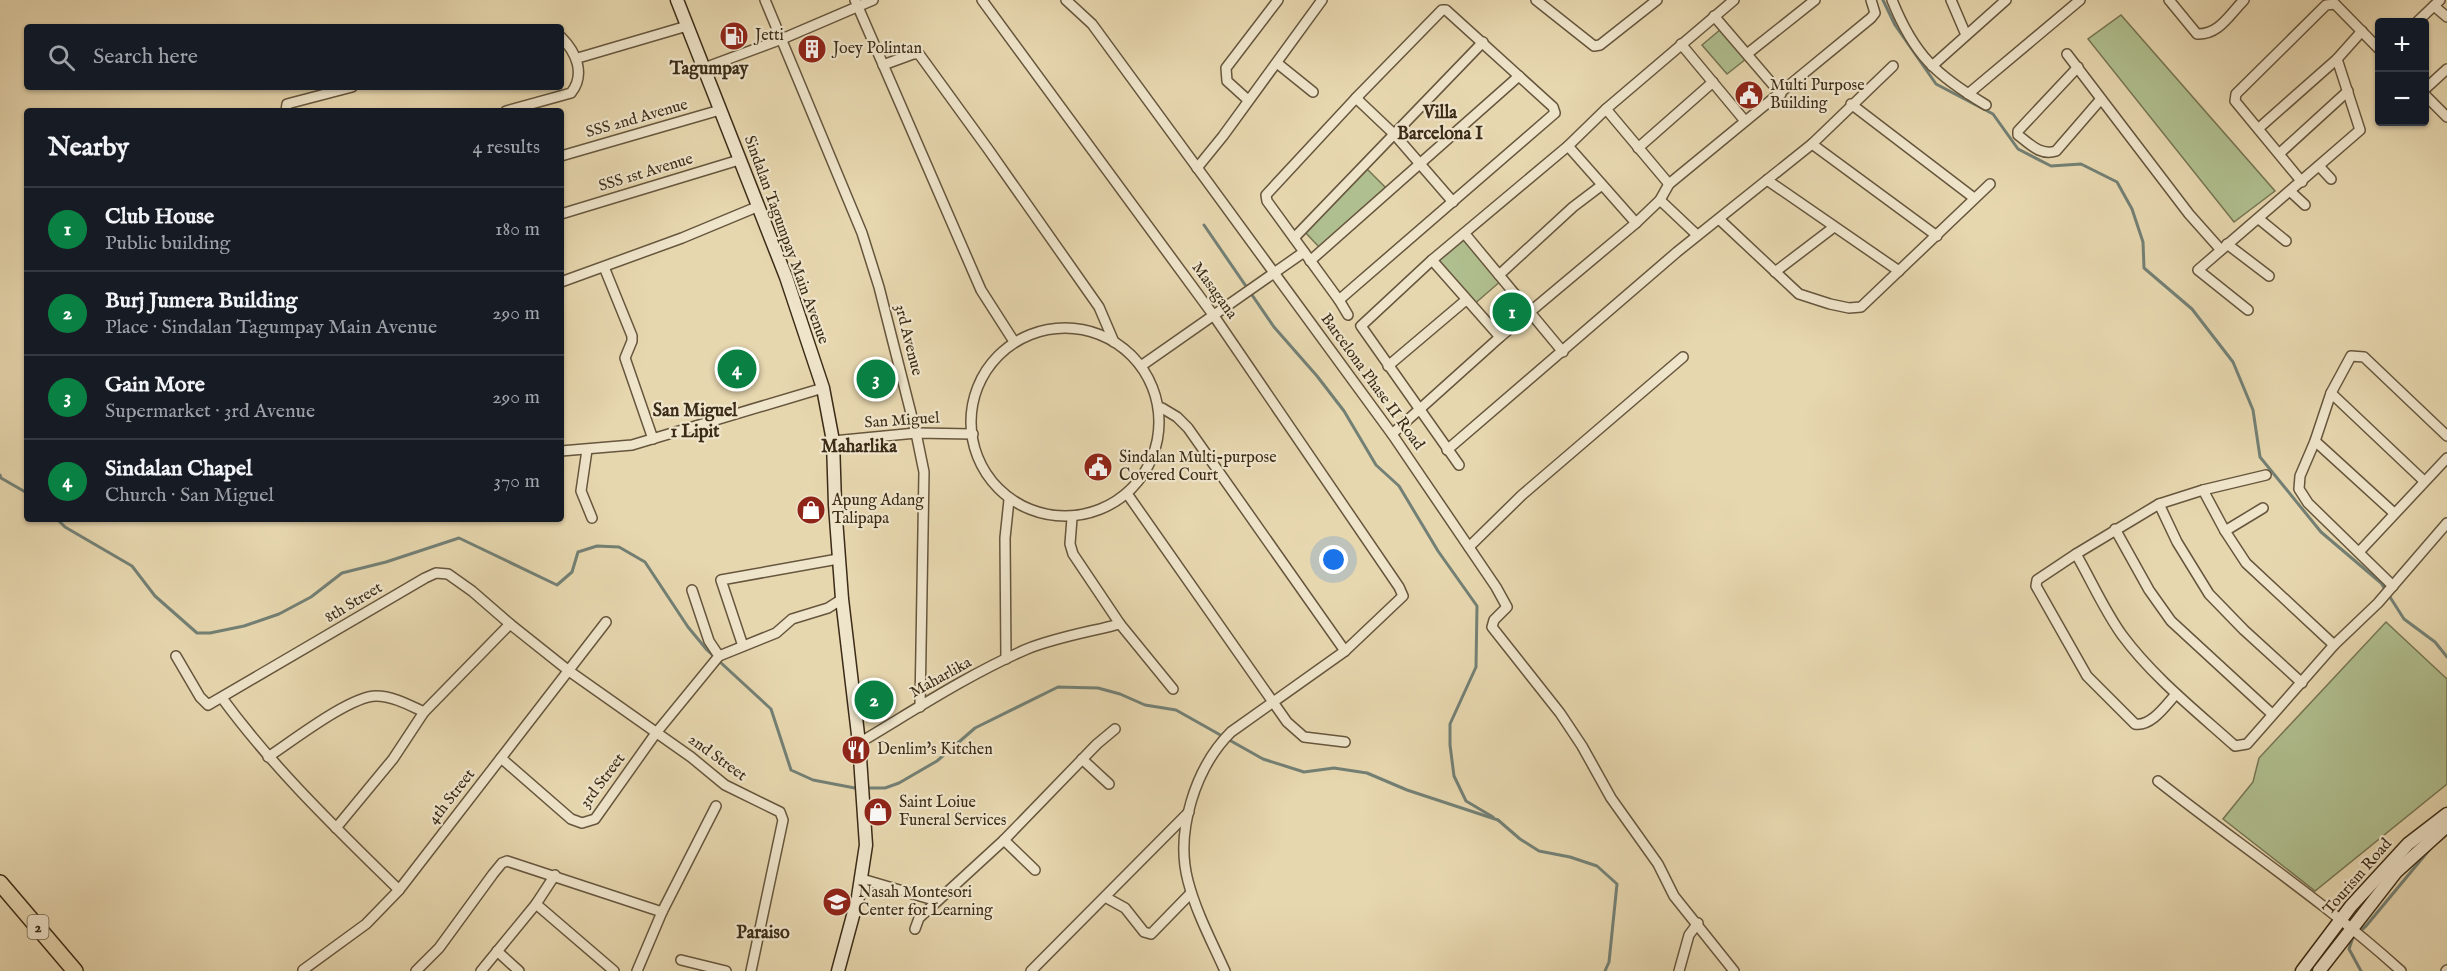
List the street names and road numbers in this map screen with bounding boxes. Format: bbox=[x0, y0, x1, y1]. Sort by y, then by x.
street label: SSS 2nd Avenue bbox=[584, 95, 690, 143]
street label: Sindalan Tagumpay Main Avenue bbox=[739, 133, 833, 347]
street label: SSS 1st Avenue bbox=[596, 149, 696, 197]
street label: Masagana bbox=[1187, 259, 1241, 323]
street label: 3rd Avenue bbox=[889, 302, 927, 378]
street label: Barcelona Phase II Road bbox=[1316, 310, 1429, 455]
street label: San Miguel bbox=[864, 408, 941, 434]
street label: 8th Street bbox=[322, 578, 387, 628]
street label: Maharlika bbox=[907, 653, 975, 703]
street label: 2nd Street bbox=[684, 730, 751, 786]
street label: 3rd Street bbox=[576, 749, 630, 812]
street label: 4th Street bbox=[424, 765, 480, 829]
street label: Tourism Road bbox=[2319, 834, 2397, 919]
road number: 2 bbox=[28, 915, 48, 939]

